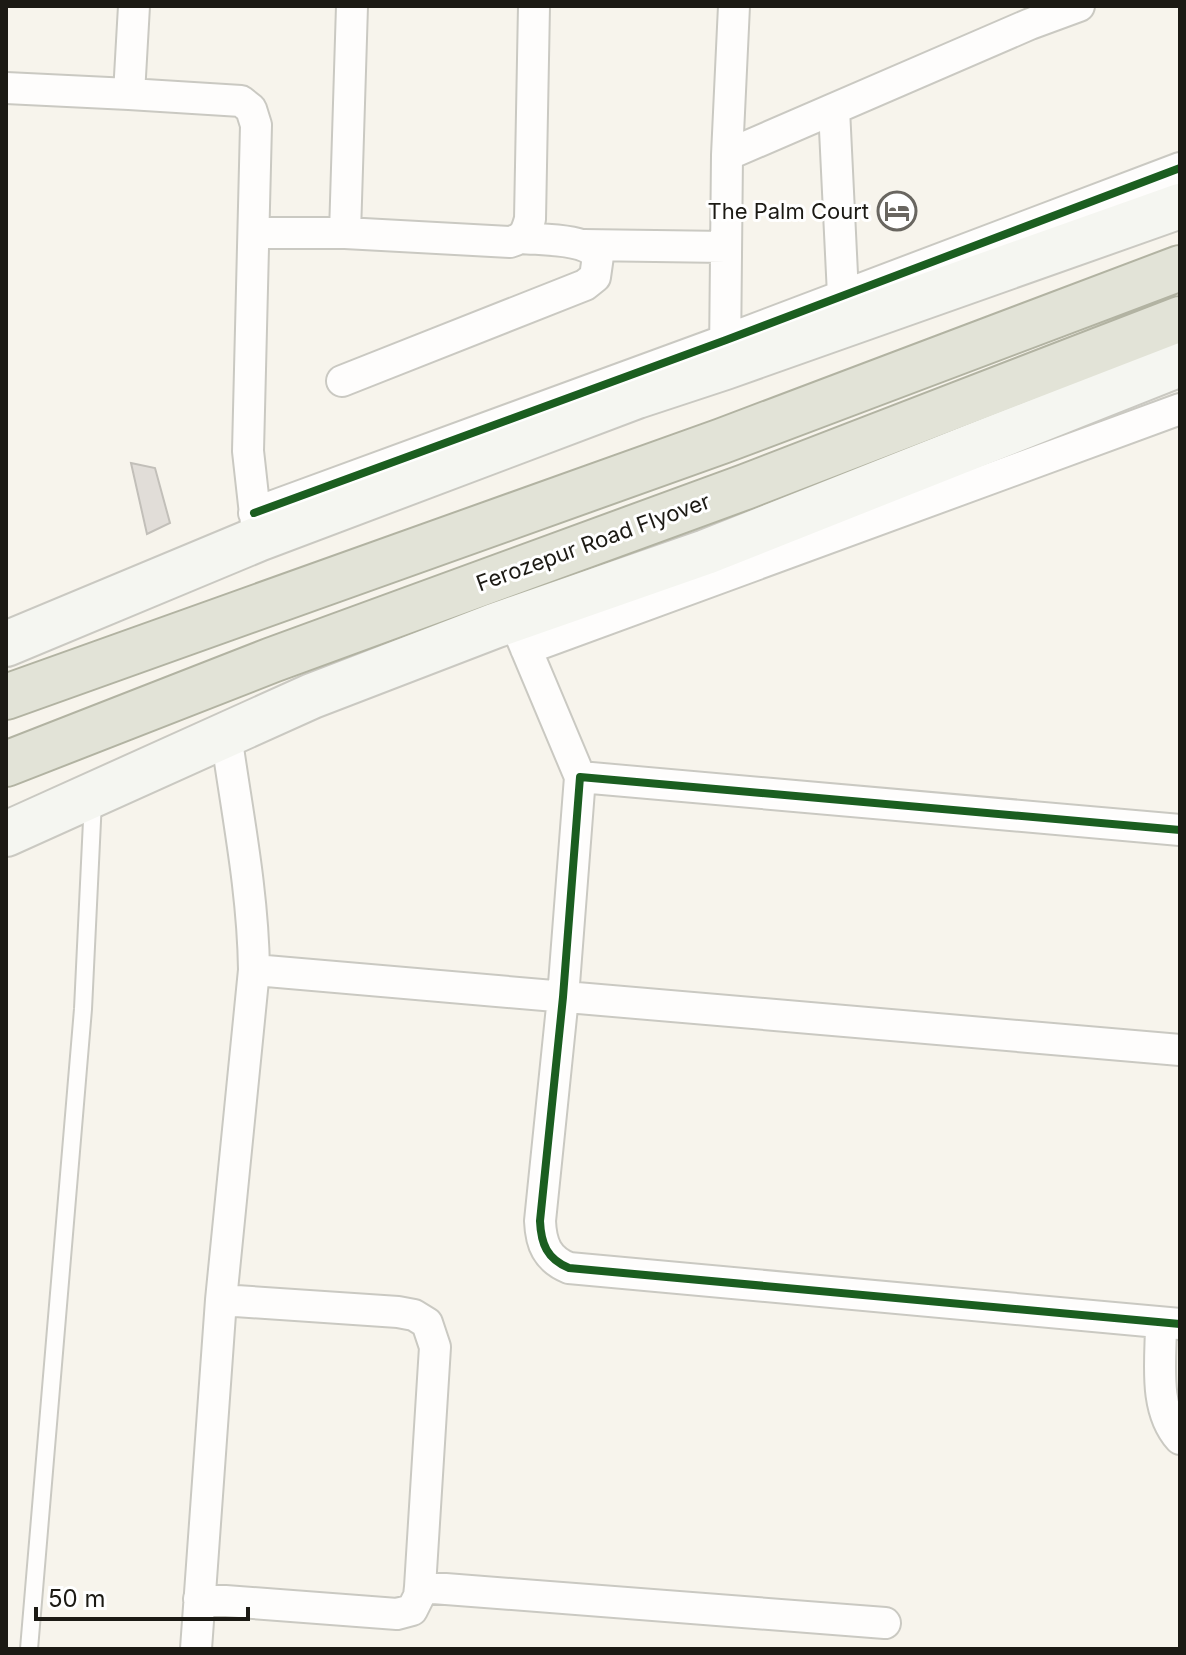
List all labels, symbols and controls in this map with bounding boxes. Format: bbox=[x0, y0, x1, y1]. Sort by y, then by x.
hotel icon: The Palm Court bbox=[876, 190, 918, 232]
place label: The Palm Court bbox=[707, 198, 869, 224]
street label: Ferozepur Road Flyover bbox=[473, 488, 713, 596]
scale bar bbox=[36, 1571, 248, 1621]
text: 50 m bbox=[48, 1584, 106, 1613]

